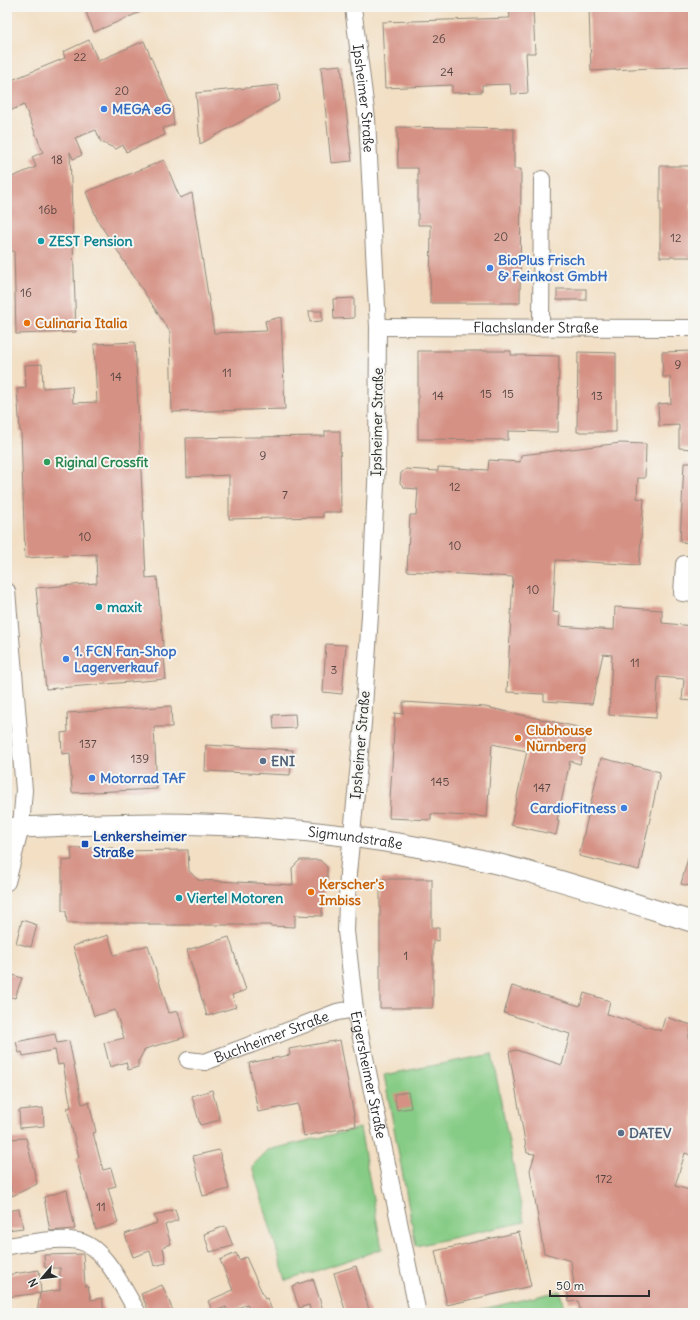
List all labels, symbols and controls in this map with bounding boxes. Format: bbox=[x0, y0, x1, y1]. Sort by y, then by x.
house number: 26 bbox=[432, 31, 446, 46]
street label: Ipsheimer Straße bbox=[349, 43, 378, 153]
house number: 22 bbox=[73, 49, 87, 64]
house number: 24 bbox=[440, 64, 454, 79]
house number: 20 bbox=[115, 83, 129, 98]
place label: MEGA eG bbox=[112, 100, 171, 118]
marker: MEGA eG bbox=[99, 104, 109, 114]
house number: 18 bbox=[51, 152, 63, 167]
house number: 16b bbox=[39, 202, 58, 217]
house number: 20 bbox=[494, 229, 508, 244]
house number: 12 bbox=[670, 230, 682, 245]
place label: ZEST Pension bbox=[49, 232, 133, 250]
marker: ZEST Pension bbox=[36, 236, 46, 246]
place label: BioPlus Frisch & Feinkost GmbH bbox=[498, 251, 607, 285]
marker: BioPlus Frisch & Feinkost GmbH bbox=[485, 263, 495, 273]
house number: 16 bbox=[20, 285, 32, 300]
place label: Culinaria Italia bbox=[35, 314, 127, 332]
marker: Culinaria Italia bbox=[22, 318, 32, 328]
street label: Flachslander Straße bbox=[473, 318, 599, 337]
house number: 9 bbox=[675, 357, 682, 372]
house number: 11 bbox=[222, 365, 232, 380]
street label: Ipsheimer Straße bbox=[367, 367, 387, 477]
house number: 14 bbox=[110, 369, 122, 384]
house number: 15 bbox=[480, 386, 492, 401]
house number: 15 bbox=[502, 386, 514, 401]
house number: 14 bbox=[432, 388, 444, 403]
house number: 13 bbox=[591, 388, 603, 403]
house number: 9 bbox=[260, 448, 267, 463]
place label: Riginal Crossfit bbox=[55, 453, 149, 471]
marker: Riginal Crossfit bbox=[42, 457, 52, 467]
house number: 12 bbox=[449, 479, 461, 494]
house number: 7 bbox=[282, 487, 288, 502]
house number: 10 bbox=[79, 529, 91, 544]
house number: 10 bbox=[449, 538, 461, 553]
house number: 10 bbox=[527, 582, 539, 597]
place label: maxit bbox=[107, 598, 142, 616]
marker: maxit bbox=[94, 602, 104, 612]
place label: 1. FCN Fan-Shop Lagerverkauf bbox=[74, 642, 176, 676]
marker: 1. FCN Fan-Shop Lagerverkauf bbox=[61, 654, 71, 664]
house number: 11 bbox=[630, 655, 640, 670]
house number: 3 bbox=[331, 662, 338, 677]
street label: Ipsheimer Straße bbox=[346, 690, 374, 800]
place label: Clubhouse Nürnberg bbox=[526, 721, 593, 755]
marker: Clubhouse Nürnberg bbox=[513, 733, 523, 743]
house number: 137 bbox=[79, 736, 97, 751]
house number: 139 bbox=[131, 751, 149, 766]
place label: ENI bbox=[271, 752, 295, 770]
marker: ENI bbox=[258, 756, 268, 766]
place label: Motorrad TAF bbox=[100, 769, 186, 787]
marker: Motorrad TAF bbox=[87, 773, 97, 783]
house number: 145 bbox=[431, 774, 449, 789]
house number: 147 bbox=[533, 780, 551, 795]
place label: CardioFitness bbox=[530, 799, 617, 817]
marker: CardioFitness bbox=[619, 803, 629, 813]
street label: Sigmundstraße bbox=[307, 823, 404, 853]
place label: Lenkersheimer Straße bbox=[93, 827, 187, 861]
marker: Lenkersheimer Straße bbox=[80, 839, 90, 849]
place label: Kerscher's Imbiss bbox=[319, 875, 385, 909]
marker: Kerscher's Imbiss bbox=[306, 887, 316, 897]
place label: Viertel Motoren bbox=[187, 889, 283, 907]
marker: Viertel Motoren bbox=[174, 893, 184, 903]
house number: 1 bbox=[404, 948, 408, 963]
street label: Buchheimer Straße bbox=[211, 1007, 331, 1067]
street label: Ergersheimer Straße bbox=[347, 1009, 391, 1140]
place label: DATEV bbox=[629, 1124, 672, 1142]
marker: DATEV bbox=[616, 1128, 626, 1138]
house number: 172 bbox=[595, 1171, 613, 1186]
house number: 11 bbox=[96, 1199, 106, 1214]
north arrow bbox=[22, 1258, 62, 1298]
scale bar bbox=[550, 1272, 649, 1298]
text: N bbox=[25, 1276, 41, 1289]
text: 50 m bbox=[556, 1278, 585, 1293]

